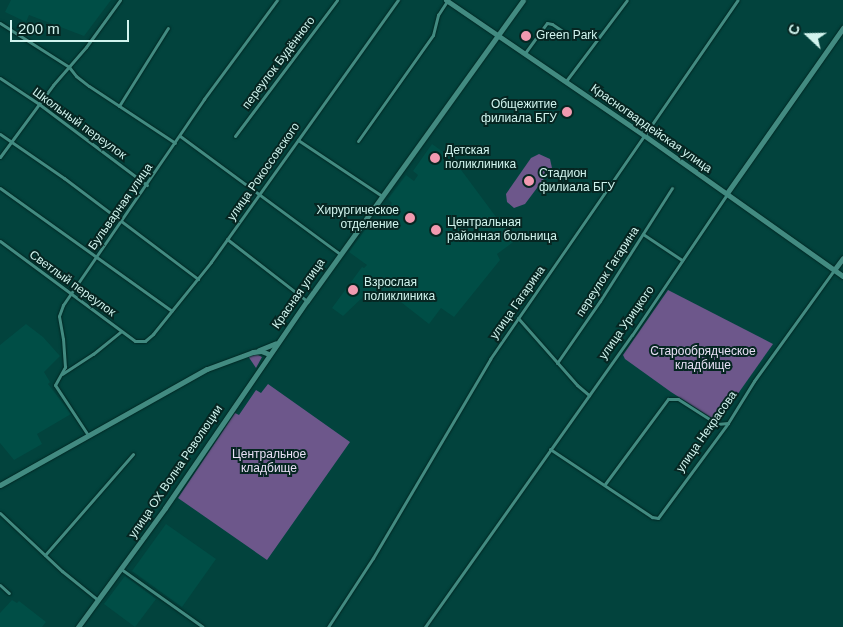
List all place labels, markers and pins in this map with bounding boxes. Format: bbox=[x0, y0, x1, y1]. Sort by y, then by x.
place label: Green Park bbox=[536, 29, 597, 43]
marker: Green Park bbox=[520, 30, 532, 42]
place label: Общежитие филиала БГУ bbox=[481, 98, 557, 126]
marker: Общежитие филиала БГУ bbox=[561, 106, 573, 118]
place label: Детская поликлиника bbox=[445, 144, 516, 172]
marker: Детская поликлиника bbox=[429, 152, 441, 164]
place label: Стадион филиала БГУ bbox=[539, 167, 615, 195]
marker: Стадион филиала БГУ bbox=[523, 175, 535, 187]
place label: Хирургическое отделение bbox=[316, 204, 399, 232]
marker: Хирургическое отделение bbox=[403, 211, 417, 225]
place label: Центральная районная больница bbox=[447, 216, 557, 244]
marker: Центральная районная больница bbox=[429, 223, 443, 237]
place label: Взрослая поликлиника bbox=[364, 276, 435, 304]
marker: Взрослая поликлиника bbox=[346, 283, 360, 297]

